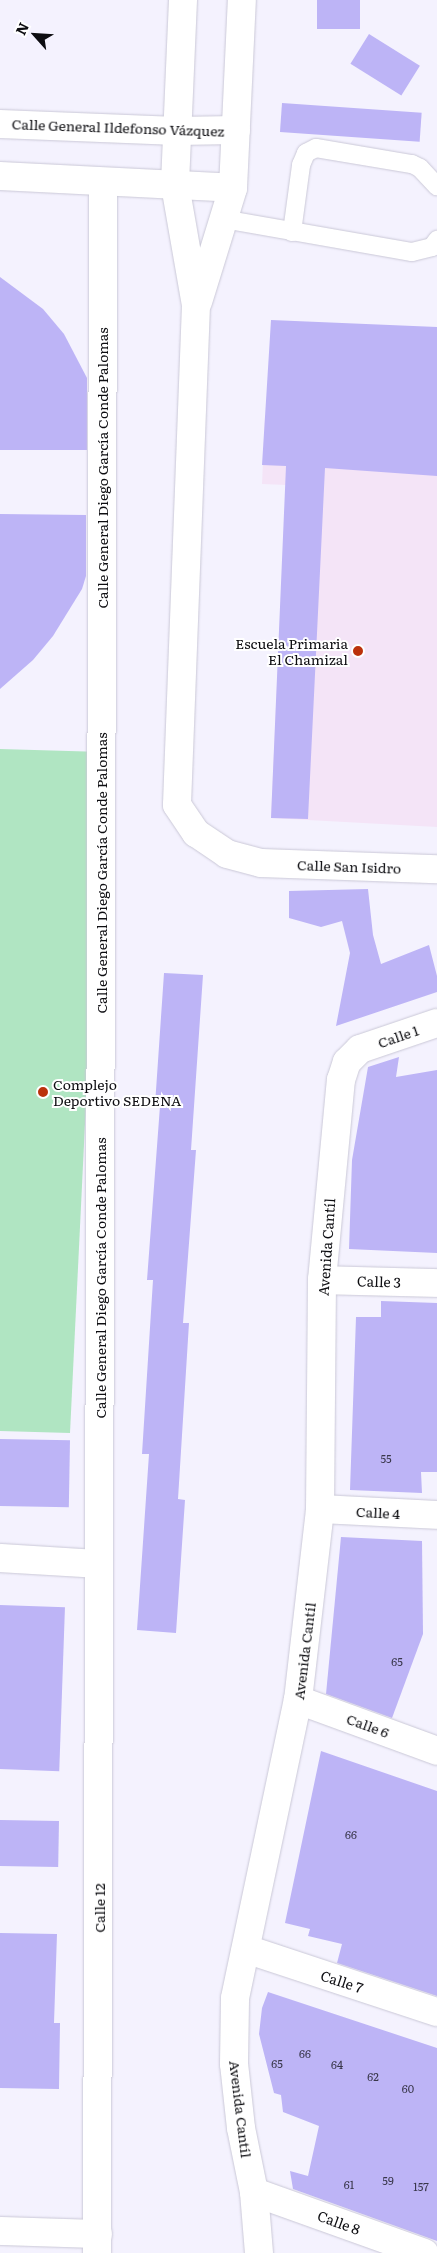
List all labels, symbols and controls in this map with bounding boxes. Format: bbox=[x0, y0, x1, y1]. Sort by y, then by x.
north arrow bbox=[10, 10, 60, 60]
text: N bbox=[10, 19, 33, 38]
street label: Calle General Ildefonso Vázquez bbox=[11, 115, 225, 139]
street label: Calle General Diego García Conde Palomas bbox=[94, 327, 110, 609]
place label: Escuela Primaria El Chamizal bbox=[235, 635, 348, 668]
marker: Escuela Primaria El Chamizal bbox=[352, 645, 364, 657]
street label: Calle General Diego García Conde Palomas bbox=[93, 732, 109, 1014]
street label: Calle San Isidro bbox=[297, 856, 401, 876]
street label: Calle 1 bbox=[375, 1021, 421, 1051]
place label: Complejo Deportivo SEDENA bbox=[53, 1076, 181, 1108]
marker: Complejo Deportivo SEDENA bbox=[37, 1086, 49, 1098]
street label: Calle General Diego García Conde Palomas bbox=[92, 1137, 108, 1419]
street label: Avenida Cantíl bbox=[314, 1198, 338, 1296]
street label: Calle 3 bbox=[357, 1272, 401, 1290]
house number: 55 bbox=[380, 1451, 392, 1465]
street label: Calle 4 bbox=[355, 1502, 401, 1522]
street label: Avenida Cantíl bbox=[290, 1601, 318, 1701]
house number: 65 bbox=[391, 1654, 403, 1668]
street label: Calle 6 bbox=[344, 1710, 392, 1740]
house number: 66 bbox=[345, 1827, 357, 1841]
street label: Calle 12 bbox=[91, 1883, 107, 1933]
street label: Calle 7 bbox=[319, 1966, 365, 1996]
house number: 66 bbox=[299, 2046, 311, 2060]
house number: 65 bbox=[271, 2056, 283, 2070]
house number: 64 bbox=[331, 2057, 343, 2071]
street label: Avenida Cantíl bbox=[227, 2059, 255, 2159]
house number: 62 bbox=[367, 2069, 379, 2083]
house number: 60 bbox=[402, 2081, 414, 2095]
house number: 59 bbox=[382, 2173, 394, 2187]
house number: 61 bbox=[344, 2177, 354, 2191]
house number: 157 bbox=[413, 2179, 429, 2193]
street label: Calle 8 bbox=[315, 2207, 363, 2237]

